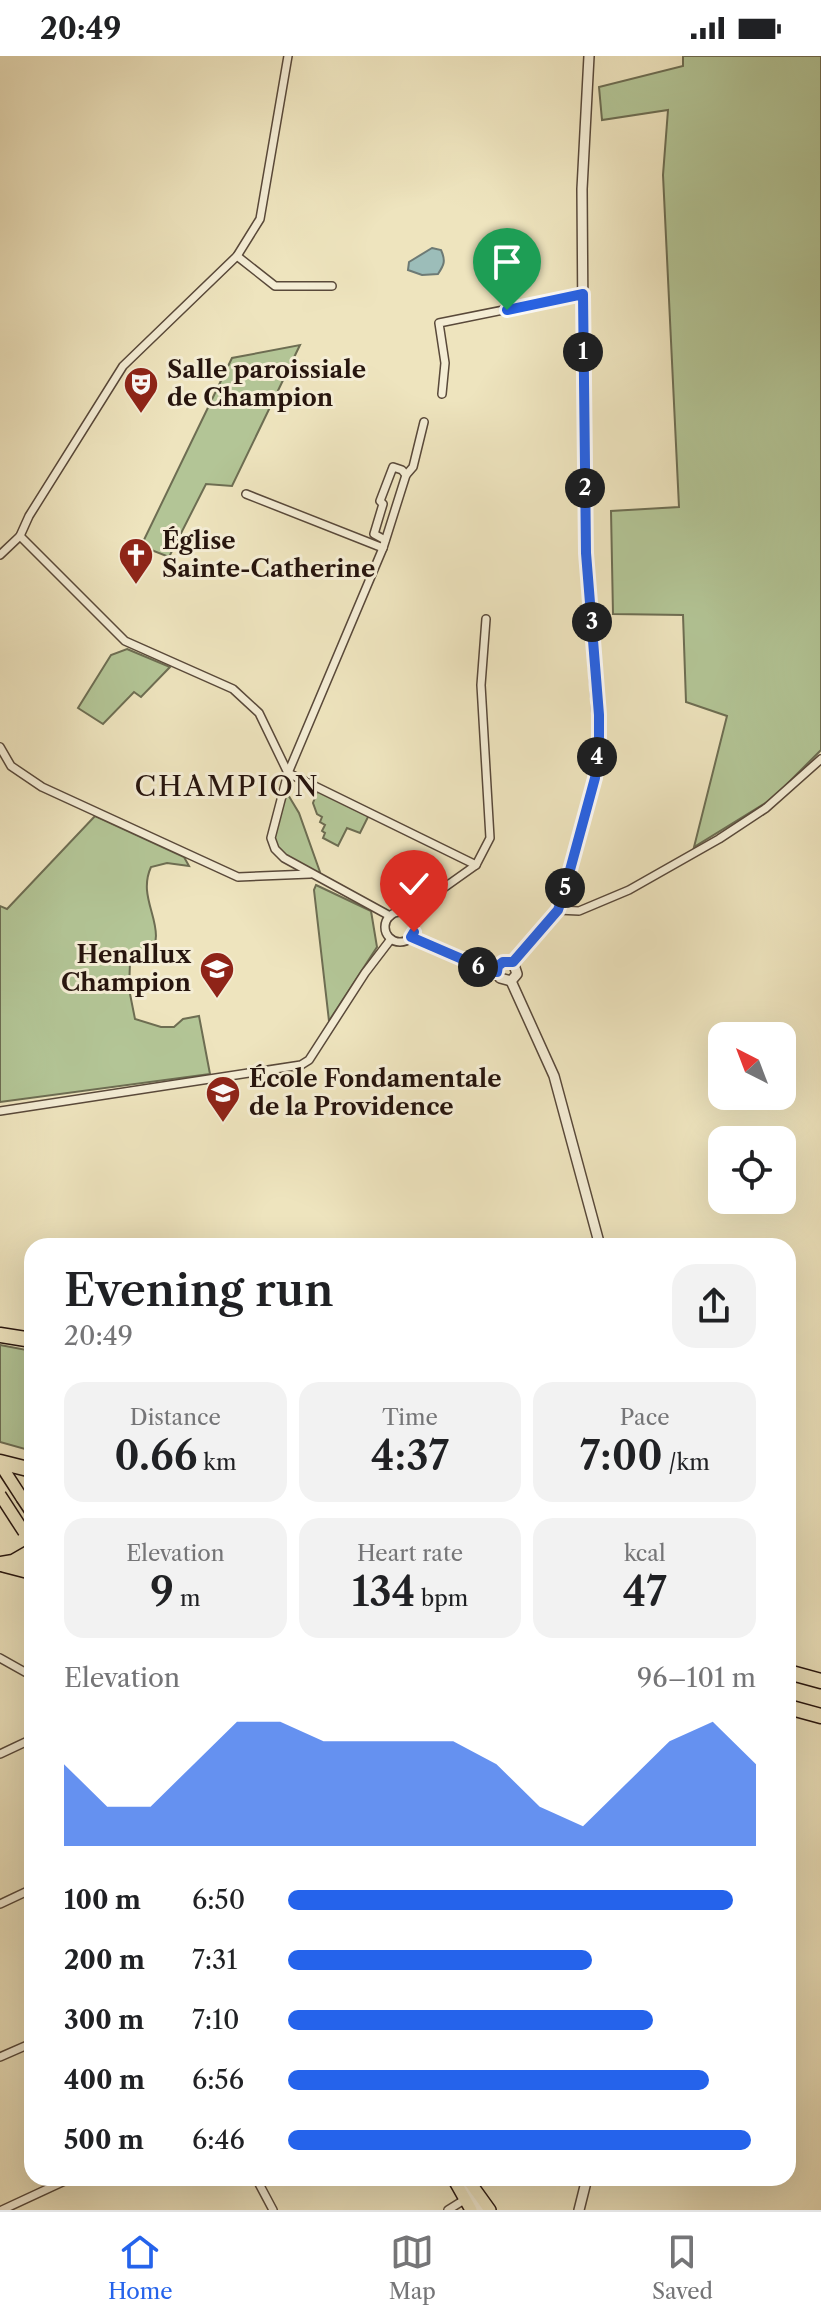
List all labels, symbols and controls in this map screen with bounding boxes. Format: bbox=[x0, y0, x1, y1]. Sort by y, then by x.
text: 20:49 bbox=[40, 10, 121, 47]
pin bbox=[473, 228, 541, 310]
icon: arrive bbox=[485, 240, 529, 284]
pin: 1 bbox=[563, 332, 603, 372]
text: 1 bbox=[578, 338, 588, 365]
place label: Salle paroissiale de Champion bbox=[167, 355, 366, 412]
theatre icon: Salle paroissiale de Champion bbox=[122, 365, 160, 415]
pin: 2 bbox=[565, 468, 605, 508]
text: 2 bbox=[579, 474, 592, 501]
place label: Église Sainte-Catherine bbox=[162, 526, 375, 583]
church icon: Église Sainte-Catherine bbox=[117, 536, 155, 586]
pin: 3 bbox=[572, 602, 612, 642]
text: 3 bbox=[586, 608, 598, 635]
pin: 4 bbox=[577, 737, 617, 777]
text: 4 bbox=[590, 743, 604, 770]
district label: CHAMPION bbox=[134, 769, 320, 803]
pin bbox=[380, 850, 448, 932]
icon: check bbox=[392, 862, 436, 906]
pin: 5 bbox=[545, 868, 585, 908]
text: 5 bbox=[559, 874, 571, 901]
place label: Henallux Champion bbox=[61, 940, 192, 997]
pin: 6 bbox=[458, 947, 498, 987]
school or university icon: Henallux Champion bbox=[198, 950, 236, 1000]
text: 6 bbox=[471, 953, 485, 980]
north arrow bbox=[708, 1022, 796, 1110]
map controls bbox=[708, 1022, 796, 1214]
place label: École Fondamentale de la Providence bbox=[249, 1064, 502, 1121]
school or university icon: École Fondamentale de la Providence bbox=[204, 1074, 242, 1124]
button: locate bbox=[708, 1126, 796, 1214]
text: Evening run bbox=[64, 1263, 334, 1317]
button: share bbox=[672, 1264, 756, 1348]
text: 20:49 bbox=[64, 1320, 133, 1352]
text: Distance bbox=[130, 1404, 221, 1431]
text: Time bbox=[382, 1404, 438, 1431]
text: Pace bbox=[620, 1404, 670, 1431]
text: 0.66 bbox=[114, 1431, 197, 1480]
text: 4:37 bbox=[371, 1431, 449, 1480]
text: 7:00 bbox=[580, 1431, 663, 1480]
text: km bbox=[197, 1449, 236, 1476]
text: /km bbox=[663, 1449, 710, 1476]
text: Elevation bbox=[126, 1540, 224, 1567]
text: Heart rate bbox=[357, 1540, 463, 1567]
text: kcal bbox=[624, 1540, 665, 1567]
text: 9 bbox=[150, 1567, 174, 1616]
text: 134 bbox=[352, 1567, 415, 1616]
text: 47 bbox=[623, 1567, 667, 1616]
text: m bbox=[174, 1585, 200, 1612]
text: bpm bbox=[415, 1585, 468, 1612]
text: Elevation bbox=[64, 1662, 180, 1694]
text: 96–101 m bbox=[637, 1662, 756, 1694]
text: 100 m bbox=[64, 1884, 141, 1916]
text: 6:50 bbox=[192, 1884, 245, 1916]
text: 200 m bbox=[64, 1944, 145, 1976]
text: 7:31 bbox=[192, 1944, 237, 1976]
text: 300 m bbox=[64, 2004, 144, 2036]
text: 7:10 bbox=[192, 2004, 240, 2036]
text: 400 m bbox=[64, 2064, 145, 2096]
text: 6:56 bbox=[192, 2064, 244, 2096]
text: 500 m bbox=[64, 2124, 144, 2156]
text: 6:46 bbox=[192, 2124, 245, 2156]
tab: Home bbox=[108, 2230, 173, 2305]
tab: Map bbox=[389, 2230, 436, 2305]
tab: Saved bbox=[652, 2230, 713, 2305]

